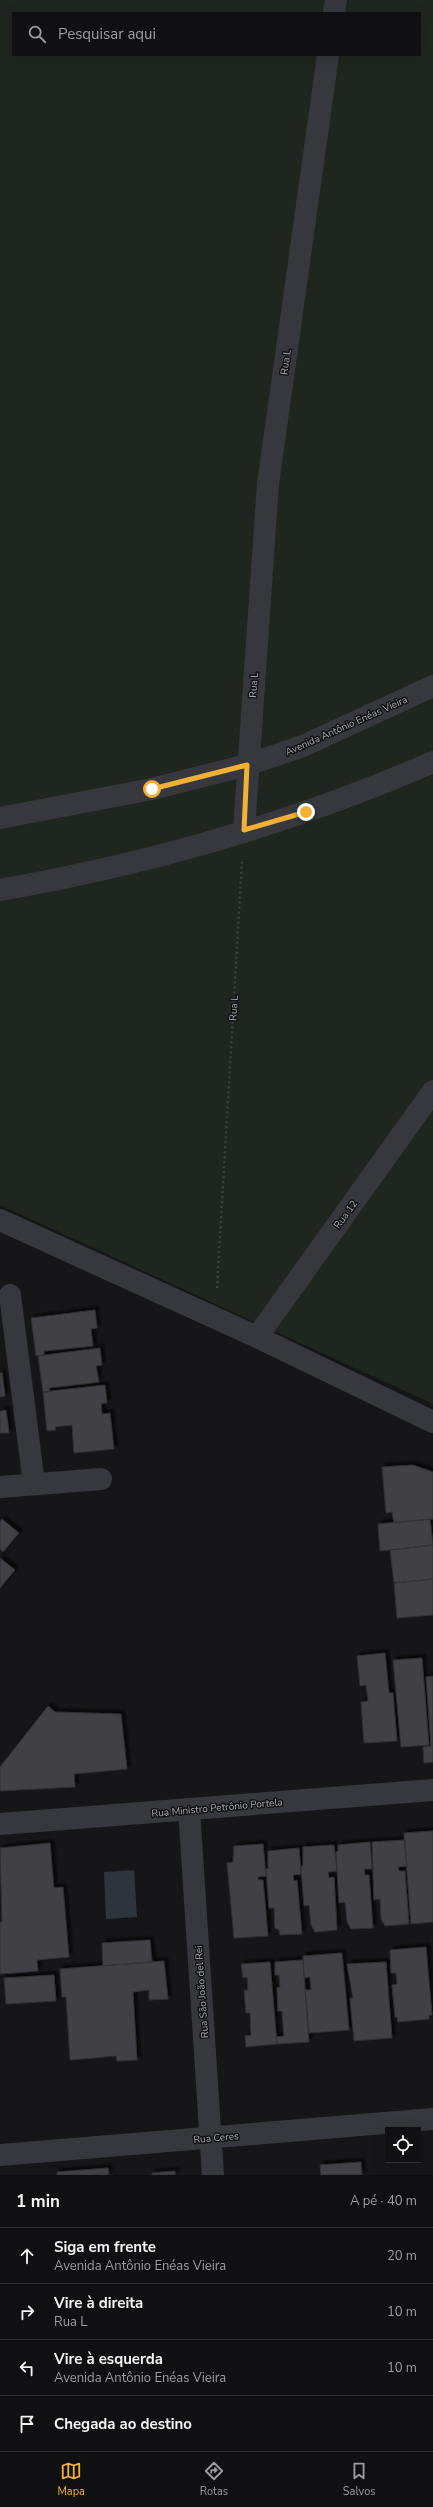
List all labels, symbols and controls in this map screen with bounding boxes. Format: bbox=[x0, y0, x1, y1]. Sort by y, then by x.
search box bbox=[12, 12, 421, 56]
icon: search bbox=[26, 23, 48, 45]
text: Pesquisar aqui bbox=[58, 24, 156, 44]
street label: Rua L bbox=[277, 348, 295, 376]
street label: Rua L bbox=[246, 671, 262, 698]
street label: Avenida Antônio Enéas Vieira bbox=[283, 693, 410, 759]
route start bbox=[143, 780, 161, 798]
route end bbox=[297, 803, 315, 821]
street label: Rua L bbox=[226, 994, 242, 1021]
street label: Rua 12 bbox=[331, 1197, 361, 1232]
street label: Rua Ministro Petrônio Portela bbox=[151, 1795, 283, 1821]
street label: Rua São João del Rei bbox=[192, 1945, 212, 2039]
map controls bbox=[385, 2127, 421, 2163]
button: locate bbox=[385, 2127, 421, 2163]
street label: Rua Ceres bbox=[193, 2129, 240, 2147]
text: 1 min bbox=[16, 2190, 60, 2213]
text: A pé · 40 m bbox=[350, 2192, 417, 2210]
text: Siga em frente bbox=[54, 2237, 156, 2257]
icon: ahead bbox=[16, 2245, 38, 2267]
text: 20 m bbox=[387, 2247, 417, 2265]
text: Avenida Antônio Enéas Vieira bbox=[54, 2257, 226, 2275]
text: Vire à direita bbox=[54, 2293, 143, 2313]
icon: right bbox=[16, 2301, 38, 2323]
text: 10 m bbox=[387, 2303, 417, 2321]
text: Rua L bbox=[54, 2313, 87, 2331]
text: Vire à esquerda bbox=[54, 2349, 163, 2369]
icon: left bbox=[16, 2357, 38, 2379]
text: 10 m bbox=[387, 2359, 417, 2377]
text: Avenida Antônio Enéas Vieira bbox=[54, 2369, 226, 2387]
icon: arrive bbox=[16, 2413, 38, 2435]
text: Chegada ao destino bbox=[54, 2414, 192, 2434]
tab: Mapa bbox=[57, 2460, 85, 2499]
tab: Rotas bbox=[200, 2460, 228, 2499]
tab: Salvos bbox=[343, 2460, 376, 2499]

